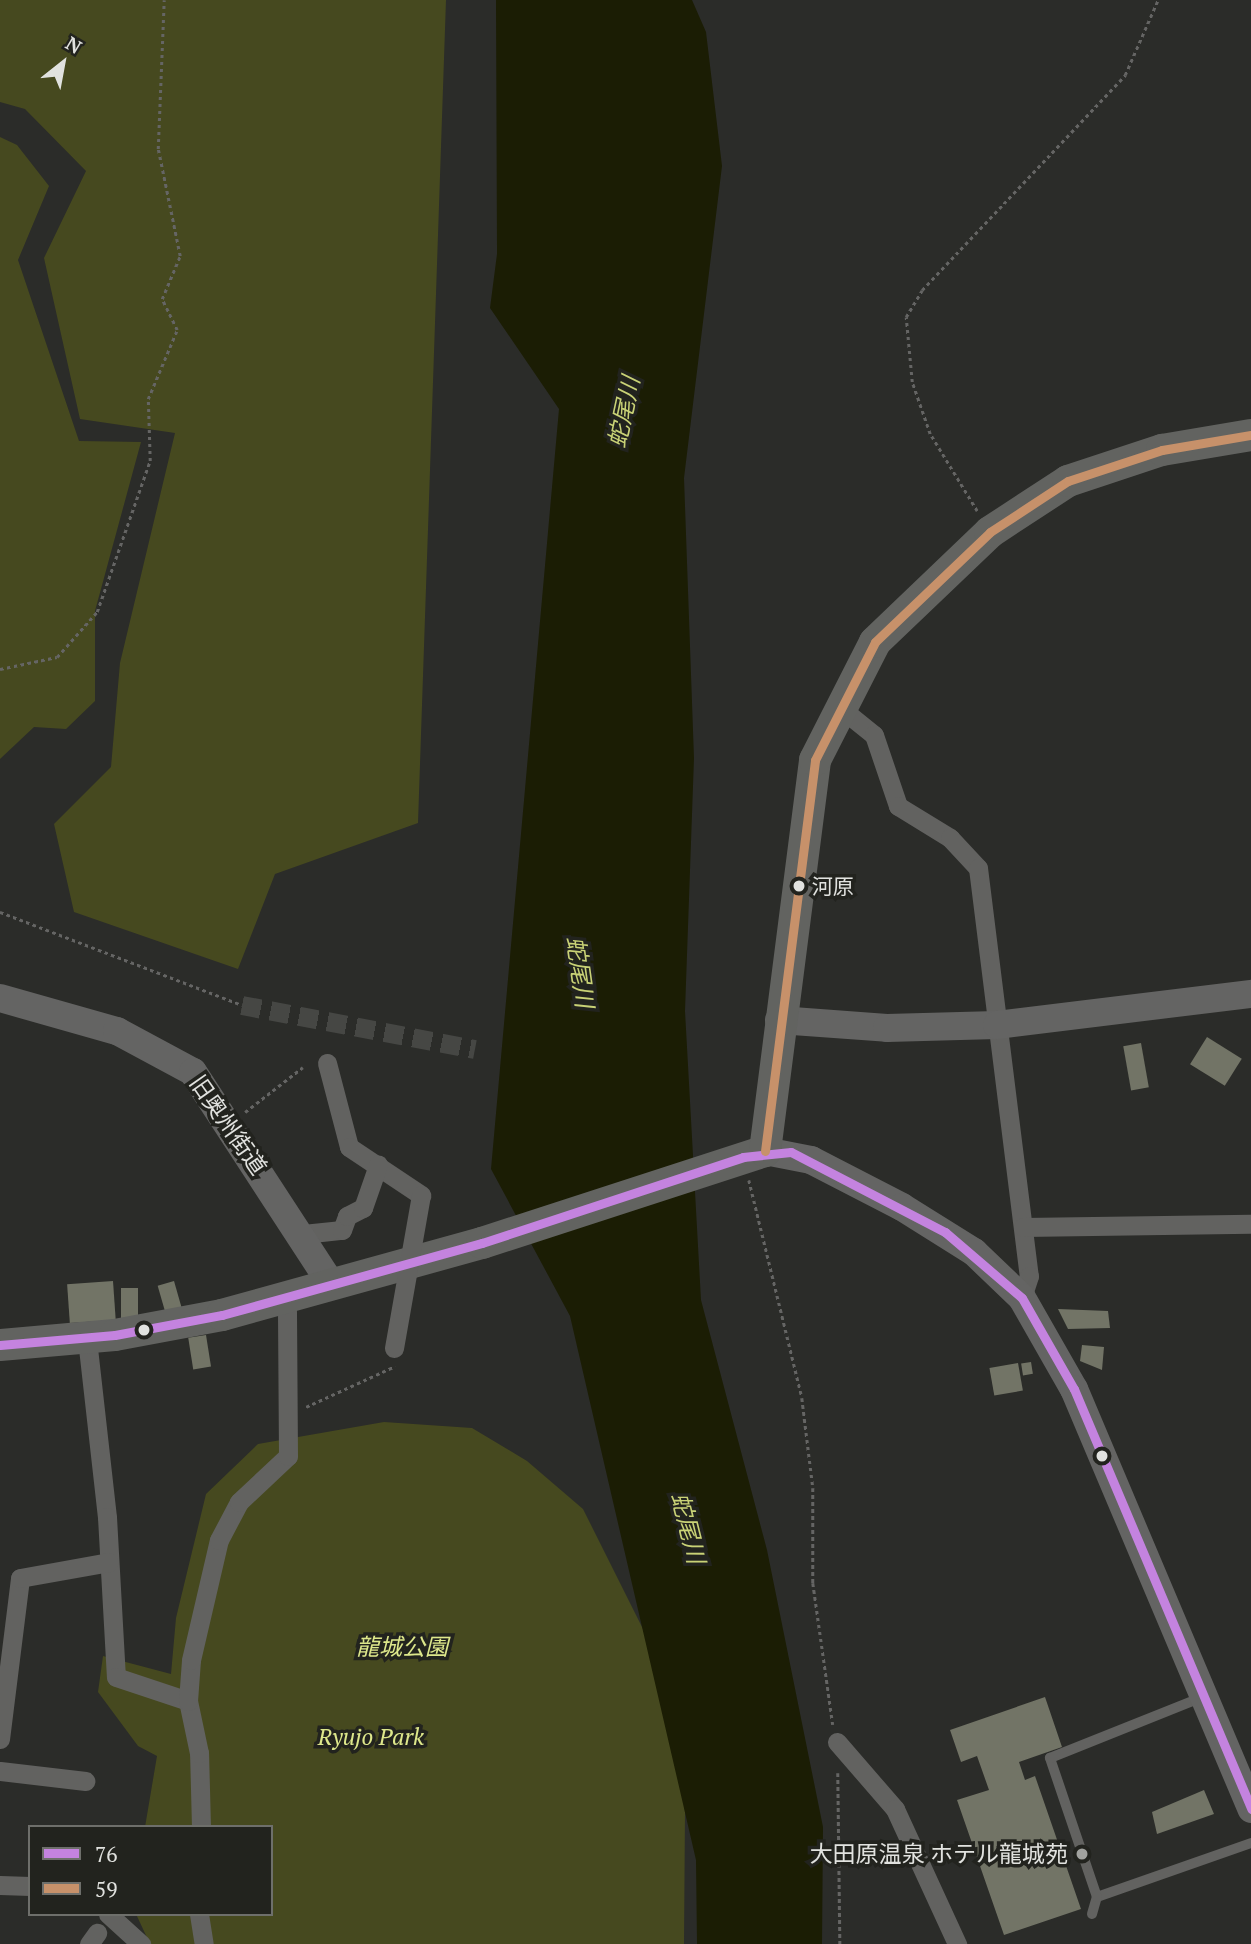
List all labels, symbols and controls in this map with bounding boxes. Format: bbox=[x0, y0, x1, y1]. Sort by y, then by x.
north arrow bbox=[28, 28, 98, 98]
text: N bbox=[61, 30, 87, 59]
water label: 蛇尾川 bbox=[602, 374, 646, 450]
place label: 河原 bbox=[812, 873, 854, 899]
marker: 河原 bbox=[792, 879, 806, 893]
water label: 蛇尾川 bbox=[561, 934, 599, 1010]
street label: 旧奥州街道 bbox=[184, 1070, 272, 1180]
unlabelled marker bbox=[137, 1323, 151, 1337]
unlabelled marker bbox=[1095, 1449, 1109, 1463]
water label: 蛇尾川 bbox=[665, 1490, 711, 1566]
park label: 龍城公園 bbox=[356, 1633, 448, 1661]
park label: Ryujo Park bbox=[318, 1723, 424, 1751]
legend bbox=[28, 1825, 273, 1916]
text: 76 bbox=[95, 1840, 117, 1868]
place label: 大田原温泉 ホテル龍城苑 bbox=[809, 1840, 1068, 1868]
marker: 大田原温泉 ホテル龍城苑 bbox=[1074, 1846, 1090, 1862]
text: 59 bbox=[95, 1875, 117, 1903]

